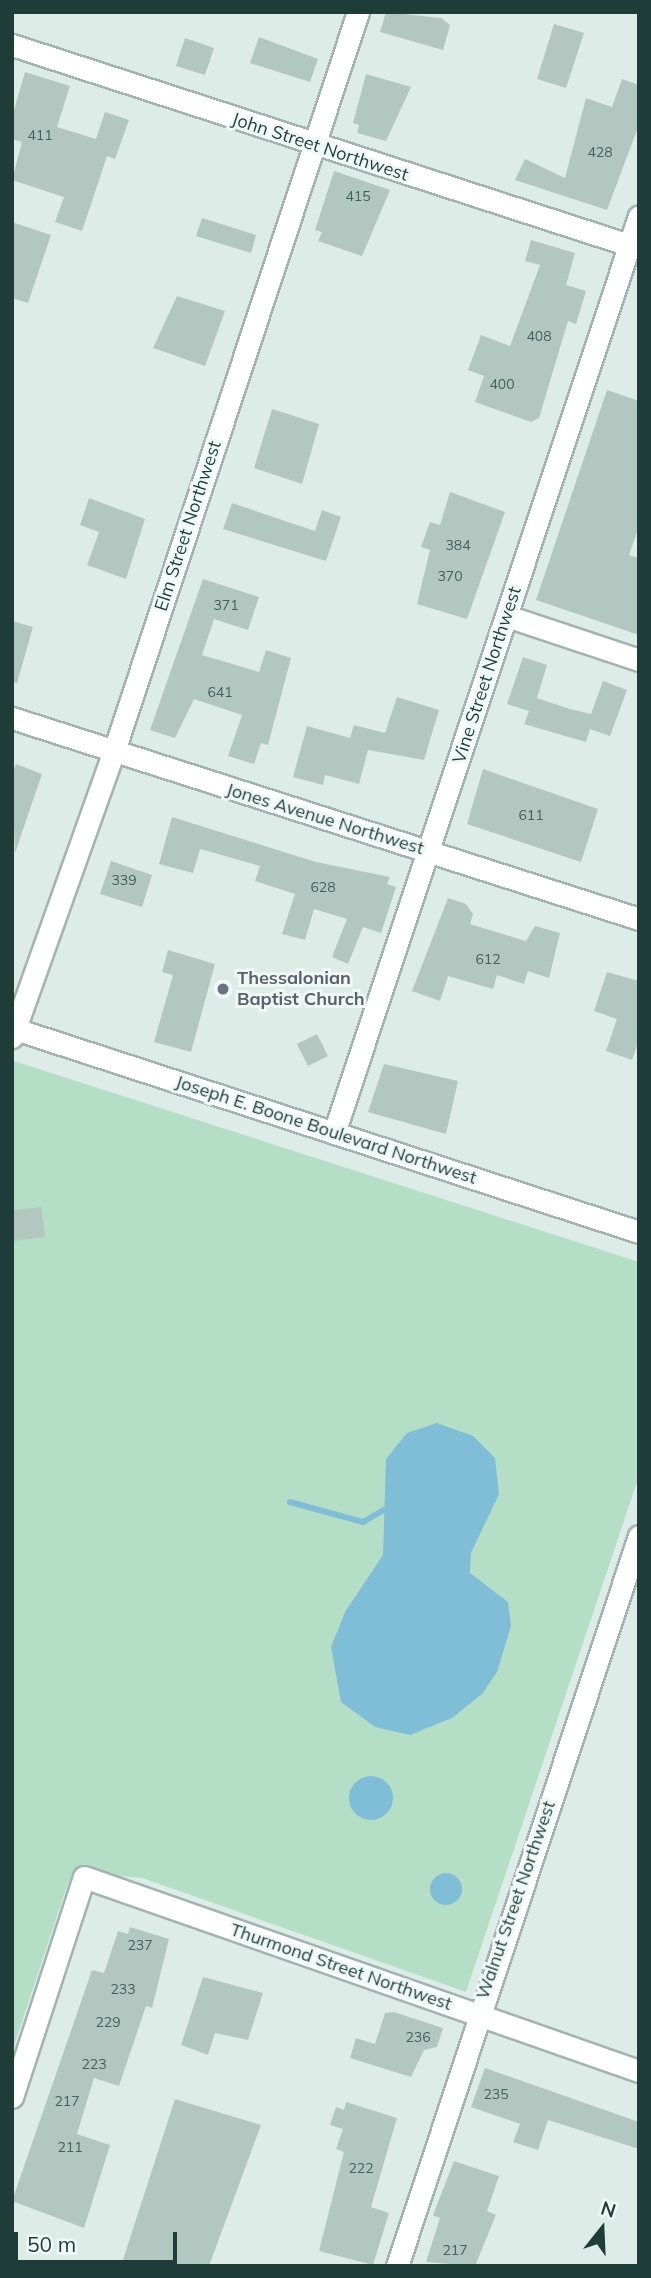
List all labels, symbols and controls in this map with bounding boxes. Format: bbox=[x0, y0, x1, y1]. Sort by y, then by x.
street label: John Street Northwest bbox=[229, 108, 411, 186]
house number: 411 bbox=[27, 127, 53, 143]
house number: 428 bbox=[587, 144, 613, 160]
house number: 415 bbox=[345, 188, 371, 204]
house number: 408 bbox=[526, 328, 552, 344]
house number: 400 bbox=[489, 376, 515, 392]
street label: Elm Street Northwest bbox=[150, 438, 226, 614]
house number: 384 bbox=[445, 537, 471, 553]
house number: 370 bbox=[437, 568, 463, 584]
street label: Vine Street Northwest bbox=[448, 584, 526, 766]
house number: 371 bbox=[213, 597, 239, 613]
house number: 641 bbox=[207, 684, 233, 700]
street label: Jones Avenue Northwest bbox=[224, 779, 426, 859]
house number: 611 bbox=[518, 807, 544, 823]
house number: 339 bbox=[111, 872, 137, 888]
house number: 628 bbox=[310, 879, 336, 895]
house number: 612 bbox=[475, 951, 501, 967]
place label: Thessalonian Baptist Church bbox=[237, 968, 365, 1010]
marker: Thessalonian Baptist Church bbox=[215, 981, 231, 997]
street label: Joseph E. Boone Boulevard Northwest bbox=[173, 1071, 479, 1189]
street label: Walnut Street Northwest bbox=[472, 1798, 560, 2002]
street label: Thurmond Street Northwest bbox=[227, 1919, 455, 2015]
house number: 237 bbox=[127, 1937, 153, 1953]
house number: 233 bbox=[110, 1981, 136, 1997]
house number: 229 bbox=[95, 2014, 121, 2030]
house number: 236 bbox=[405, 2029, 431, 2045]
house number: 223 bbox=[81, 2056, 107, 2072]
house number: 235 bbox=[483, 2086, 509, 2102]
house number: 217 bbox=[54, 2093, 80, 2109]
house number: 211 bbox=[57, 2139, 83, 2155]
house number: 222 bbox=[348, 2160, 374, 2176]
north arrow bbox=[567, 2194, 637, 2264]
text: N bbox=[598, 2195, 619, 2223]
scale bar bbox=[18, 2218, 180, 2262]
text: 50 m bbox=[27, 2231, 76, 2257]
house number: 217 bbox=[442, 2242, 468, 2258]

